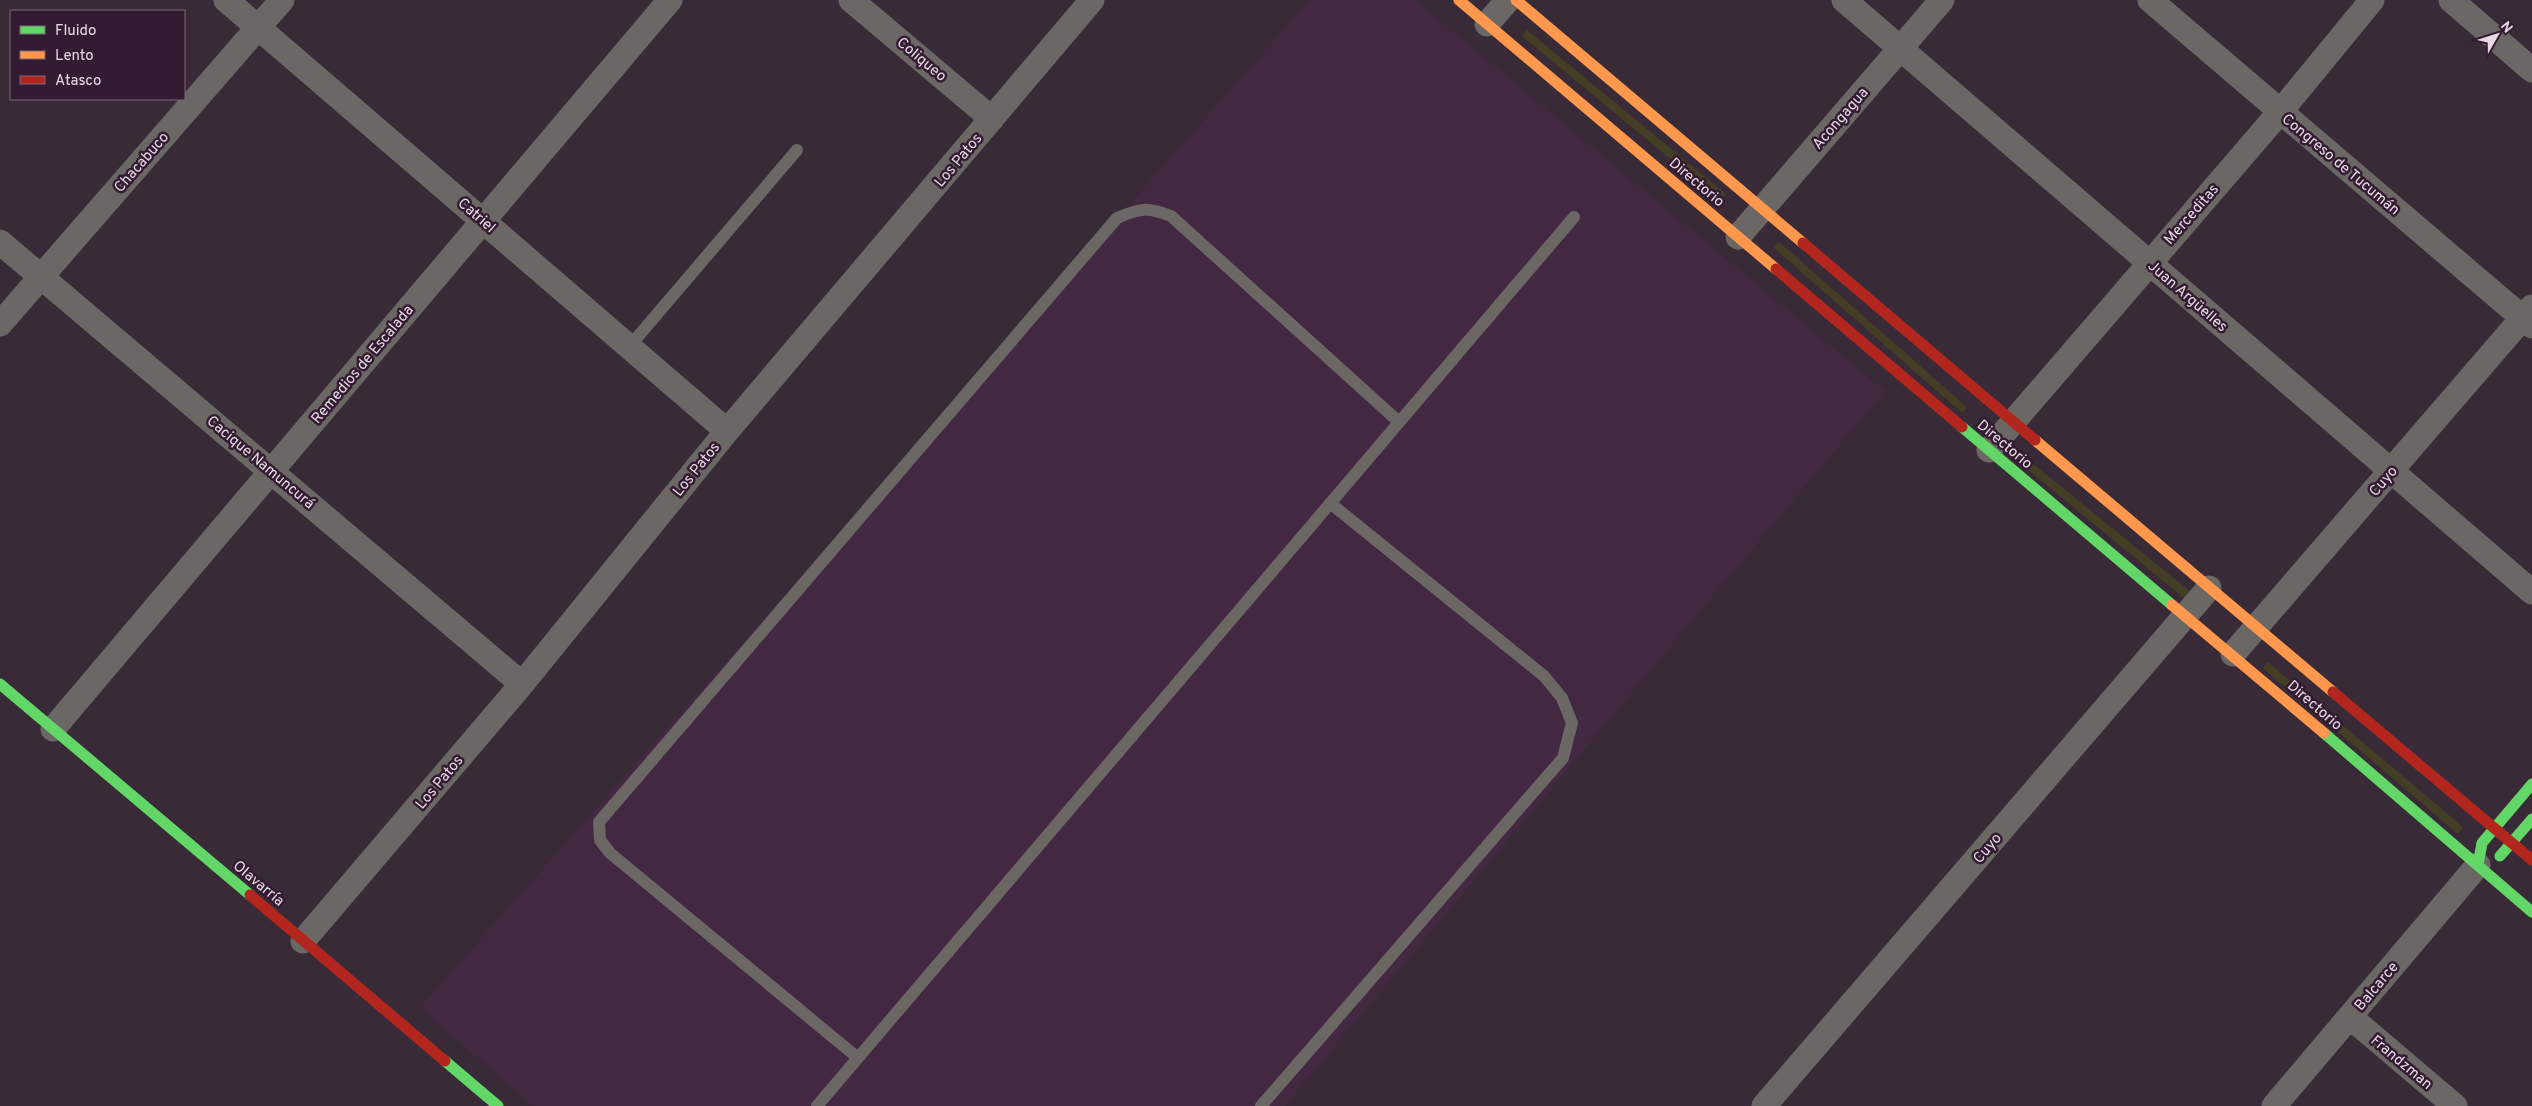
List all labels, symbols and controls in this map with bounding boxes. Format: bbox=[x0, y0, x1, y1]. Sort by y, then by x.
legend bbox=[10, 10, 185, 100]
north arrow bbox=[2472, 10, 2522, 60]
text: N bbox=[2496, 19, 2516, 37]
text: Fluido bbox=[55, 22, 96, 41]
street label: Coliqueo bbox=[892, 34, 950, 87]
text: Lento bbox=[55, 47, 94, 66]
text: Atasco bbox=[55, 72, 101, 91]
street label: Acongagua bbox=[1809, 84, 1873, 154]
street label: Congreso de Tucumán bbox=[2277, 110, 2403, 220]
street label: Chacabuco bbox=[111, 129, 174, 197]
street label: Los Patos bbox=[931, 130, 987, 192]
street label: Directorio bbox=[1664, 154, 1728, 212]
street label: Merceditas bbox=[2161, 181, 2224, 249]
street label: Catriel bbox=[453, 195, 499, 238]
street label: Juan Argüelles bbox=[2143, 257, 2231, 337]
street label: Remedios de Escalada bbox=[308, 302, 418, 428]
street label: Cacique Namuncurá bbox=[202, 412, 318, 514]
street label: Directorio bbox=[1972, 416, 2036, 474]
street label: Los Patos bbox=[669, 439, 725, 501]
street label: Cuyo bbox=[2366, 463, 2403, 501]
street label: Directorio bbox=[2283, 677, 2346, 735]
street label: Los Patos bbox=[412, 752, 468, 814]
street label: Cuyo bbox=[1970, 830, 2007, 868]
street label: Olavarría bbox=[228, 857, 288, 911]
street label: Balcarce bbox=[2351, 958, 2403, 1015]
street label: Frandzman bbox=[2366, 1032, 2436, 1095]

